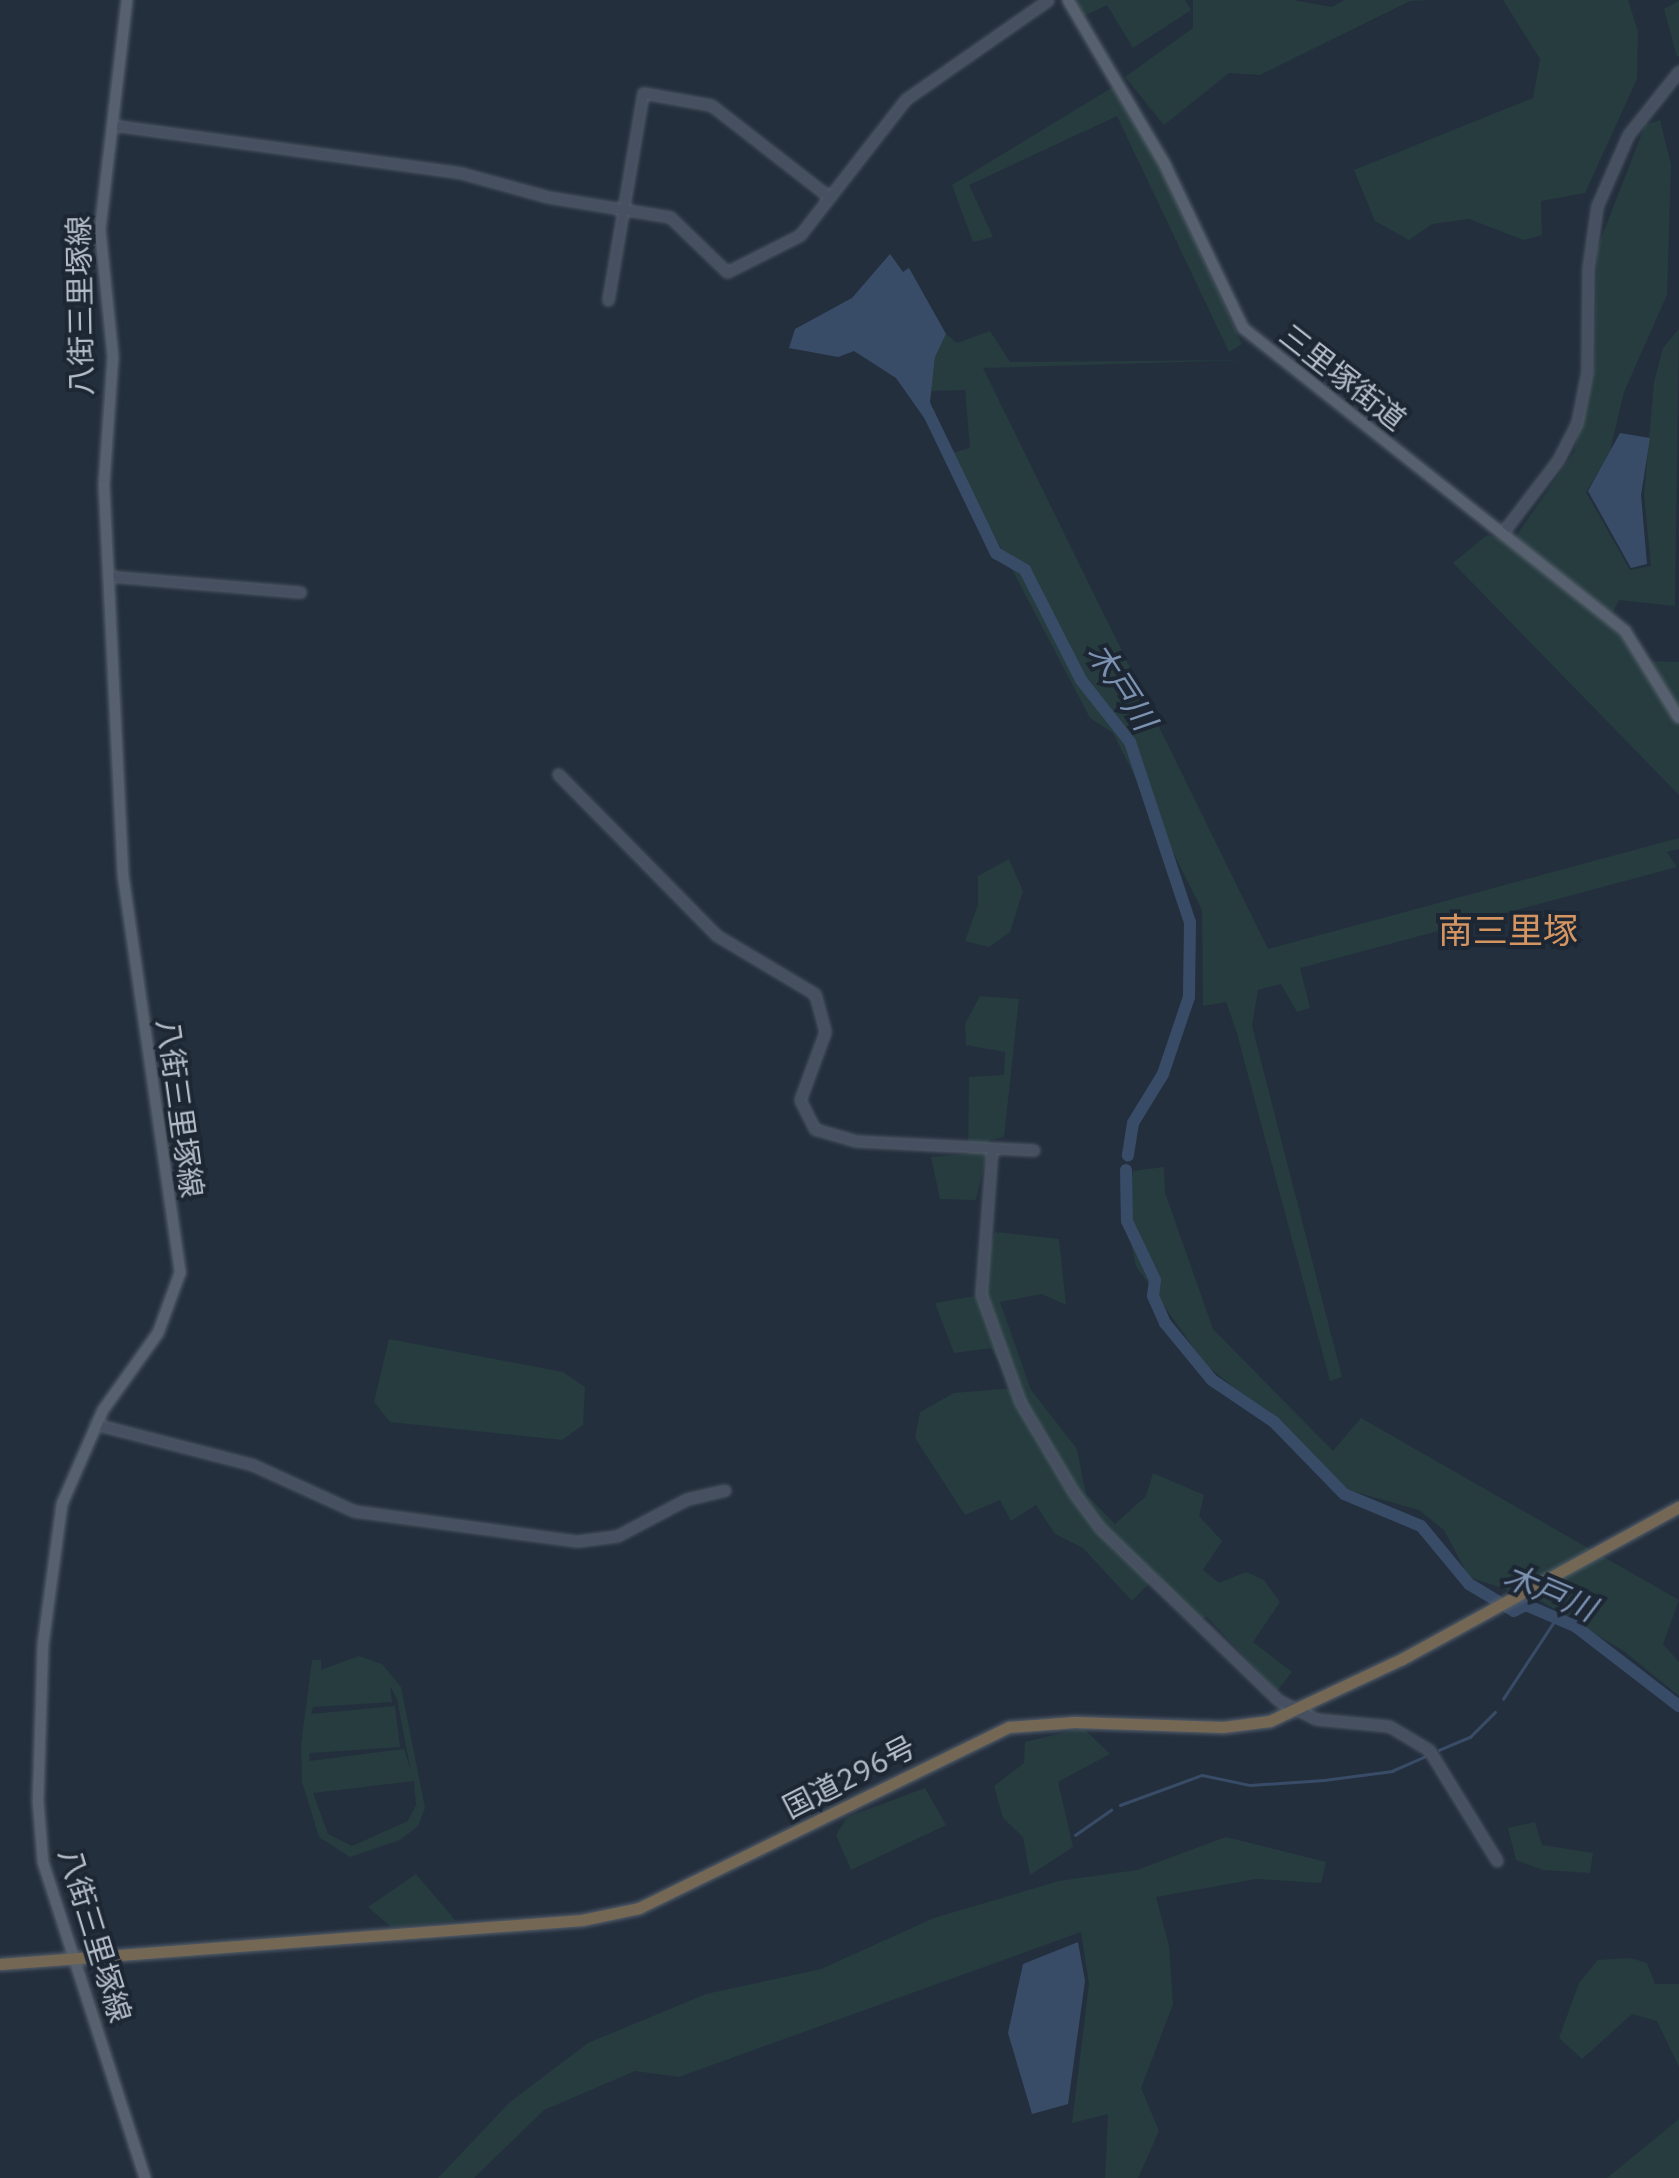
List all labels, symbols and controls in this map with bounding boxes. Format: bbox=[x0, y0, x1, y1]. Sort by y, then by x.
street label: 八街三里塚線 bbox=[60, 216, 100, 396]
street label: 三里塚街道 bbox=[1273, 317, 1413, 437]
water label: 木戸川 bbox=[1080, 635, 1164, 737]
district label: 南三里塚 bbox=[1438, 909, 1578, 951]
street label: 八街三里塚線 bbox=[150, 1016, 210, 1200]
water label: 木戸川 bbox=[1498, 1556, 1602, 1628]
street label: 国道296号 bbox=[777, 1728, 921, 1826]
street label: 八街三里塚線 bbox=[51, 1844, 139, 2026]

